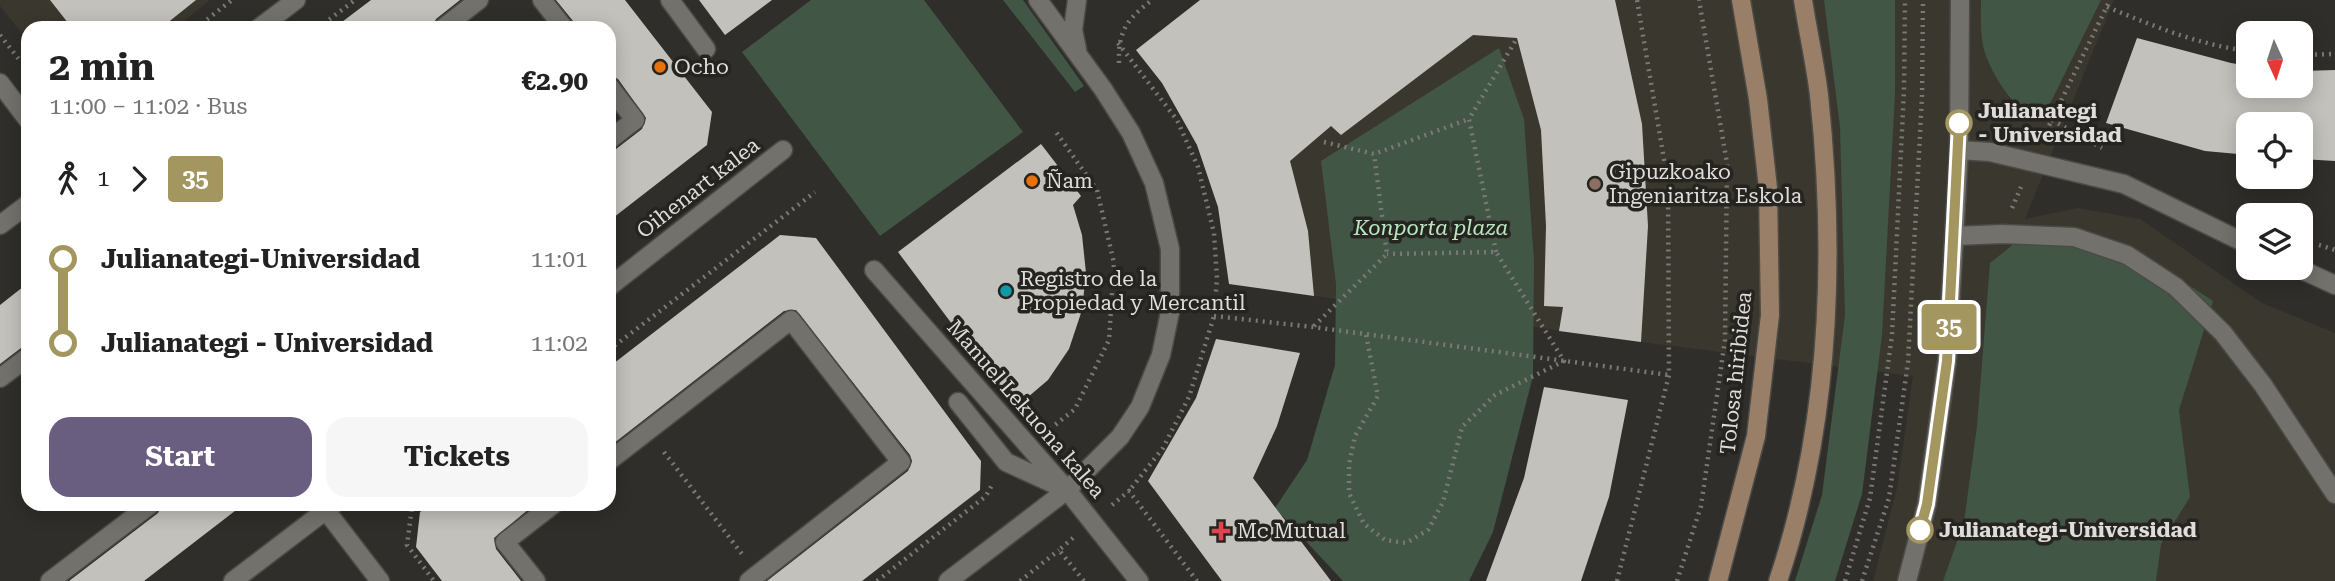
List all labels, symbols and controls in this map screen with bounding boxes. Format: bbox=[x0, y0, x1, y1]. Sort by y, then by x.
north arrow bbox=[2236, 21, 2314, 98]
map controls bbox=[2236, 21, 2313, 280]
text: 2 min bbox=[49, 45, 155, 89]
place label: Ocho bbox=[674, 55, 729, 79]
marker: Ocho bbox=[652, 59, 668, 75]
text: €2.90 bbox=[522, 66, 588, 96]
text: 11:00 – 11:02 · Bus bbox=[49, 93, 247, 120]
place label: Julianategi - Universidad bbox=[1978, 99, 2122, 147]
marker: Julianategi - Universidad bbox=[1946, 110, 1972, 136]
button: locate bbox=[2236, 112, 2313, 189]
street label: Oihenart kalea bbox=[632, 132, 764, 243]
icon: walk bbox=[49, 160, 87, 198]
icon: forward bbox=[120, 160, 158, 198]
place label: Gipuzkoako Ingeniaritza Eskola bbox=[1609, 160, 1803, 208]
text: 1 bbox=[97, 165, 110, 192]
text: 35 bbox=[182, 165, 209, 193]
place label: Ñam bbox=[1046, 168, 1093, 193]
marker: Ñam bbox=[1024, 173, 1040, 189]
marker: Gipuzkoako Ingeniaritza Eskola bbox=[1587, 176, 1603, 192]
button: layers bbox=[2236, 203, 2313, 280]
park label: Konporta plaza bbox=[1353, 216, 1508, 240]
text: Julianategi-Universidad bbox=[101, 244, 420, 274]
text: 11:01 bbox=[531, 246, 588, 273]
place label: Registro de la Propiedad y Mercantil bbox=[1020, 267, 1246, 315]
marker: Registro de la Propiedad y Mercantil bbox=[998, 283, 1014, 299]
street label: Tolosa hiribidea bbox=[1716, 290, 1757, 456]
line badge: 35 bbox=[1918, 304, 1980, 350]
text: 35 bbox=[1936, 313, 1962, 341]
street label: Manuel Lekuona kalea bbox=[942, 315, 1110, 503]
text: Julianategi - Universidad bbox=[101, 328, 433, 358]
text: 11:02 bbox=[531, 330, 588, 357]
button: Start bbox=[49, 417, 312, 497]
button: Tickets bbox=[326, 417, 588, 497]
marker: Julianategi-Universidad bbox=[1907, 517, 1933, 543]
place label: Julianategi-Universidad bbox=[1939, 518, 2197, 542]
place label: Mc Mutual bbox=[1237, 519, 1346, 543]
marker: Mc Mutual bbox=[1211, 521, 1231, 541]

